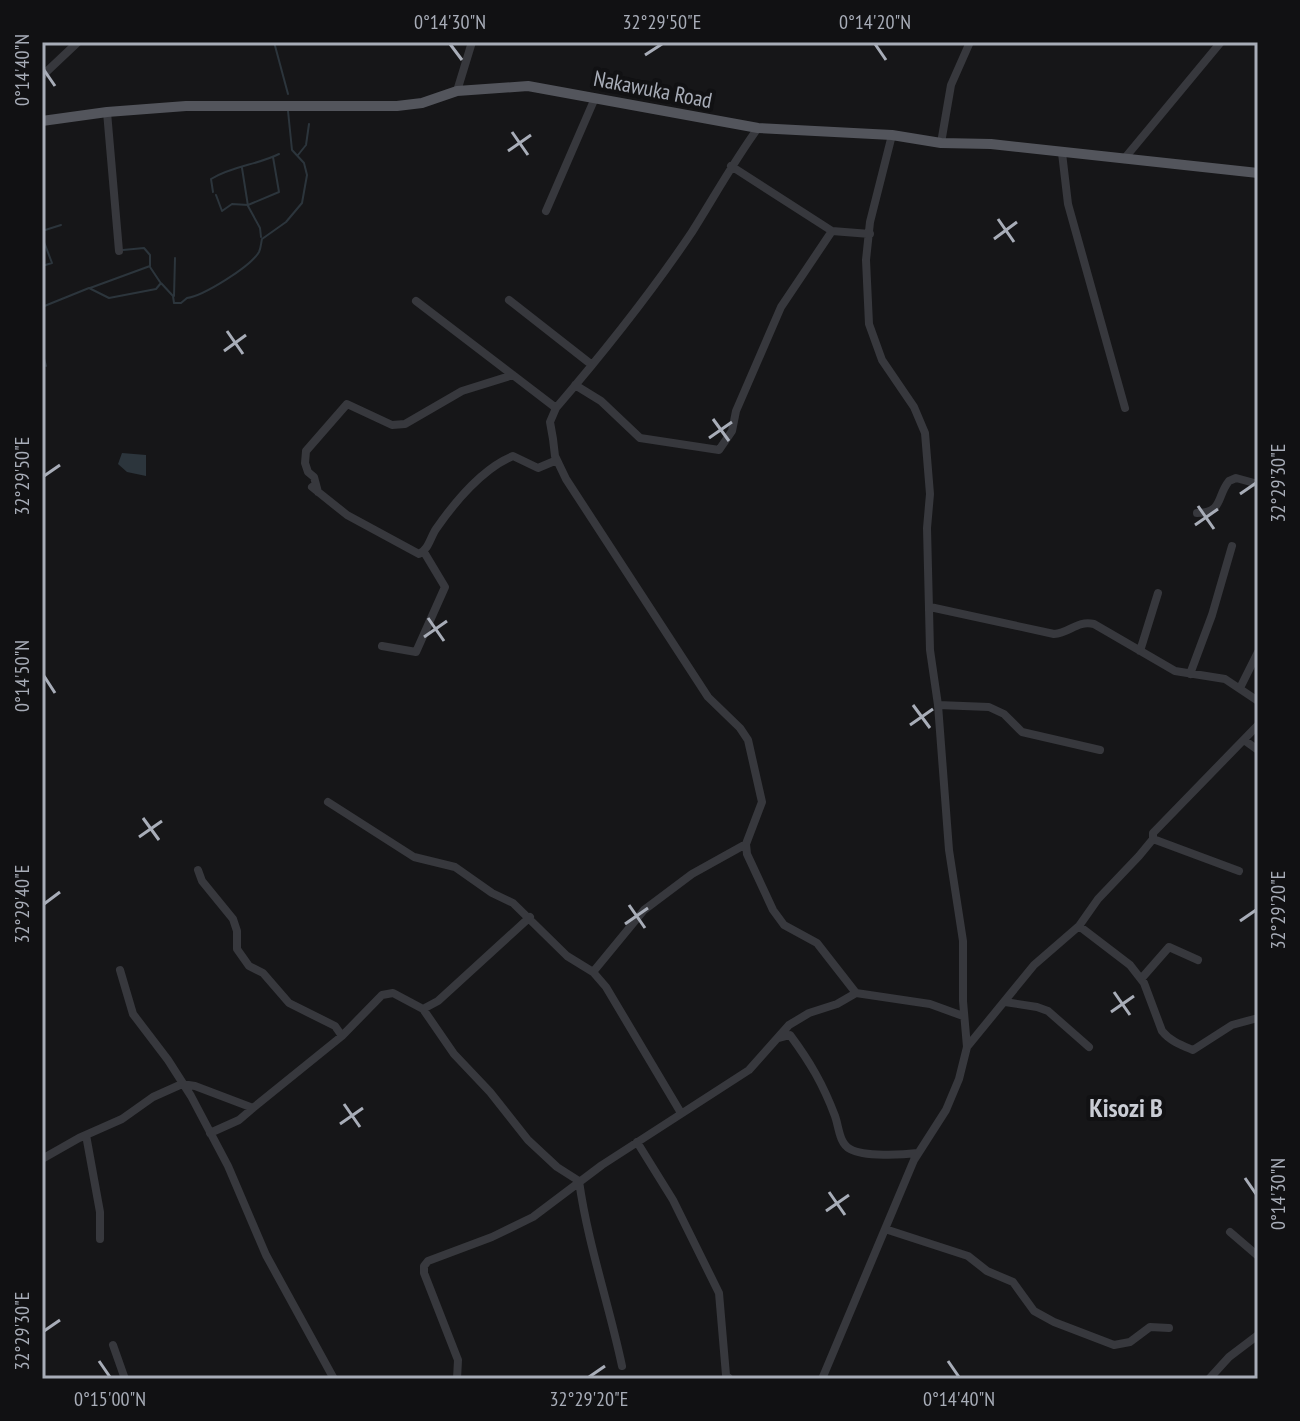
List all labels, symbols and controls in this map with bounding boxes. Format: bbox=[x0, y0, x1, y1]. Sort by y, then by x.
text: 0°14'30"N bbox=[414, 9, 486, 35]
text: 32°29'50"E bbox=[623, 9, 701, 35]
text: 0°14'20"N bbox=[839, 9, 911, 35]
text: 0°14'40"N bbox=[9, 34, 35, 106]
street label: Nakawuka Road bbox=[591, 64, 715, 114]
text: 32°29'50"E bbox=[9, 437, 35, 515]
text: 32°29'30"E bbox=[1265, 444, 1291, 522]
text: 0°14'50"N bbox=[9, 640, 35, 712]
text: 32°29'40"E bbox=[9, 865, 35, 943]
text: 32°29'20"E bbox=[1265, 871, 1291, 949]
district label: Kisozi B bbox=[1089, 1091, 1163, 1124]
text: 0°14'30"N bbox=[1265, 1158, 1291, 1230]
text: 32°29'30"E bbox=[9, 1292, 35, 1370]
text: 0°15'00"N bbox=[74, 1386, 146, 1412]
text: 32°29'20"E bbox=[550, 1386, 628, 1412]
text: 0°14'40"N bbox=[923, 1386, 995, 1412]

